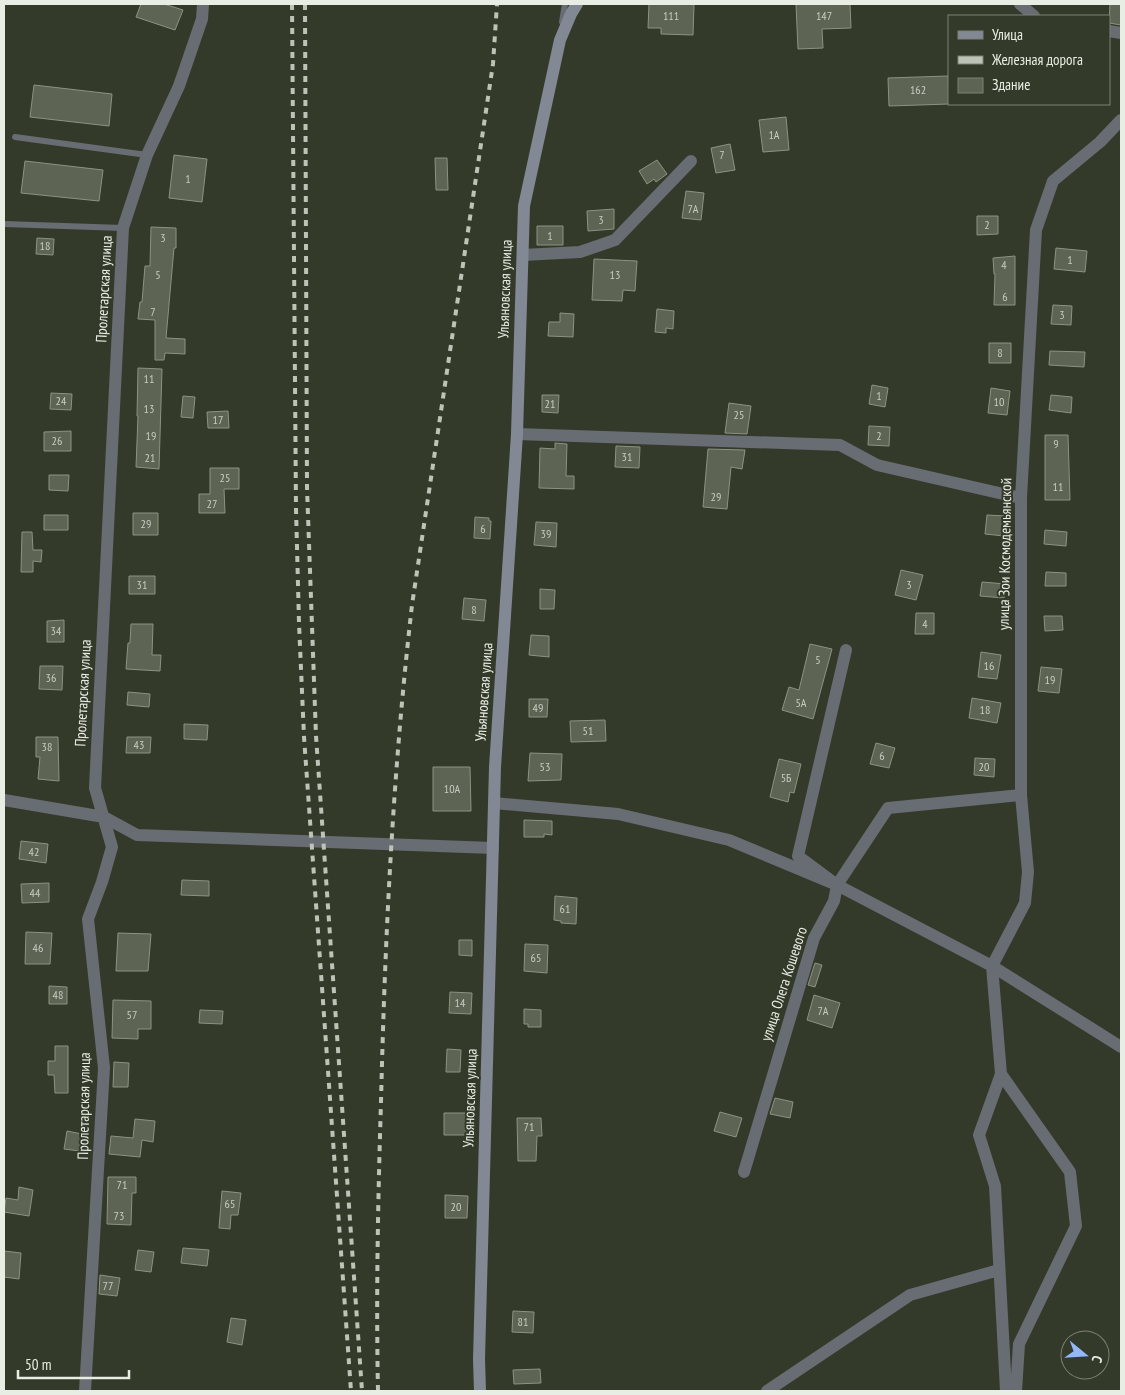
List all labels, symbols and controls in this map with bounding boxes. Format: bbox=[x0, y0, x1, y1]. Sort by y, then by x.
house number: 111 bbox=[663, 8, 679, 23]
house number: 147 bbox=[816, 8, 832, 23]
legend bbox=[948, 15, 1110, 105]
text: Улица bbox=[992, 25, 1023, 44]
text: Железная дорога bbox=[991, 50, 1083, 69]
text: Здание bbox=[992, 75, 1030, 94]
house number: 162 bbox=[910, 82, 926, 97]
house number: 1А bbox=[768, 127, 780, 142]
house number: 7 bbox=[719, 147, 725, 162]
house number: 1 bbox=[185, 171, 191, 186]
house number: 7А bbox=[687, 201, 699, 216]
house number: 3 bbox=[598, 212, 604, 227]
house number: 2 bbox=[984, 217, 990, 232]
house number: 1 bbox=[547, 228, 553, 243]
house number: 3 bbox=[160, 230, 166, 245]
street label: Пролетарская улица bbox=[91, 235, 116, 343]
house number: 18 bbox=[40, 238, 50, 253]
street label: Ульяновская улица bbox=[493, 239, 516, 339]
house number: 1 bbox=[1067, 252, 1073, 267]
house number: 4 bbox=[1001, 257, 1007, 272]
house number: 5 bbox=[155, 267, 161, 282]
house number: 13 bbox=[610, 267, 620, 282]
house number: 6 bbox=[1002, 289, 1008, 304]
house number: 7 bbox=[150, 304, 156, 319]
house number: 3 bbox=[1059, 307, 1065, 322]
house number: 8 bbox=[997, 345, 1003, 360]
house number: 11 bbox=[144, 371, 154, 386]
house number: 1 bbox=[876, 388, 882, 403]
house number: 24 bbox=[56, 393, 67, 408]
house number: 10 bbox=[994, 394, 1004, 409]
house number: 21 bbox=[545, 396, 555, 411]
house number: 13 bbox=[144, 401, 154, 416]
house number: 25 bbox=[734, 407, 744, 422]
house number: 17 bbox=[213, 412, 223, 427]
house number: 19 bbox=[146, 428, 156, 443]
house number: 2 bbox=[876, 428, 882, 443]
house number: 26 bbox=[52, 433, 62, 448]
house number: 9 bbox=[1053, 436, 1059, 451]
house number: 31 bbox=[622, 449, 632, 464]
house number: 21 bbox=[145, 450, 155, 465]
house number: 25 bbox=[220, 470, 230, 485]
street label: улица Зои Космодемьянской bbox=[994, 478, 1015, 630]
house number: 11 bbox=[1053, 479, 1063, 494]
house number: 29 bbox=[711, 489, 721, 504]
house number: 27 bbox=[207, 496, 217, 511]
house number: 29 bbox=[141, 516, 151, 531]
house number: 6 bbox=[480, 521, 486, 536]
house number: 39 bbox=[541, 526, 551, 541]
house number: 31 bbox=[137, 577, 147, 592]
house number: 3 bbox=[906, 577, 912, 592]
house number: 8 bbox=[471, 602, 477, 617]
house number: 4 bbox=[922, 616, 928, 631]
house number: 34 bbox=[51, 623, 62, 638]
street label: Пролетарская улица bbox=[70, 639, 95, 747]
street label: Ульяновская улица bbox=[471, 642, 496, 742]
house number: 5 bbox=[815, 652, 821, 667]
house number: 16 bbox=[984, 658, 994, 673]
house number: 36 bbox=[46, 670, 56, 685]
house number: 19 bbox=[1045, 672, 1055, 687]
house number: 5А bbox=[795, 695, 807, 710]
house number: 49 bbox=[533, 700, 543, 715]
house number: 18 bbox=[980, 702, 990, 717]
house number: 51 bbox=[583, 723, 593, 738]
house number: 43 bbox=[134, 737, 144, 752]
house number: 38 bbox=[42, 739, 52, 754]
house number: 6 bbox=[879, 748, 885, 763]
house number: 53 bbox=[540, 759, 550, 774]
house number: 20 bbox=[979, 759, 989, 774]
house number: 5Б bbox=[781, 770, 791, 785]
house number: 10А bbox=[444, 781, 461, 796]
house number: 42 bbox=[29, 844, 39, 859]
house number: 44 bbox=[30, 885, 41, 900]
house number: 61 bbox=[560, 901, 570, 916]
street label: улица Олега Кошевого bbox=[756, 924, 811, 1043]
house number: 46 bbox=[33, 940, 43, 955]
house number: 65 bbox=[531, 950, 541, 965]
house number: 48 bbox=[53, 987, 63, 1002]
house number: 14 bbox=[455, 995, 466, 1010]
house number: 7А bbox=[817, 1003, 829, 1018]
house number: 57 bbox=[127, 1007, 137, 1022]
street label: Ульяновская улица bbox=[458, 1048, 481, 1148]
street label: Пролетарская улица bbox=[73, 1052, 94, 1160]
house number: 71 bbox=[524, 1119, 534, 1134]
house number: 71 bbox=[117, 1177, 127, 1192]
house number: 65 bbox=[225, 1196, 235, 1211]
house number: 20 bbox=[451, 1199, 461, 1214]
house number: 73 bbox=[114, 1208, 124, 1223]
house number: 77 bbox=[103, 1278, 113, 1293]
house number: 81 bbox=[518, 1314, 528, 1329]
north arrow bbox=[1060, 1330, 1110, 1380]
scale bar bbox=[18, 1348, 129, 1380]
text: С bbox=[1088, 1353, 1107, 1365]
text: 50 m bbox=[25, 1355, 51, 1374]

